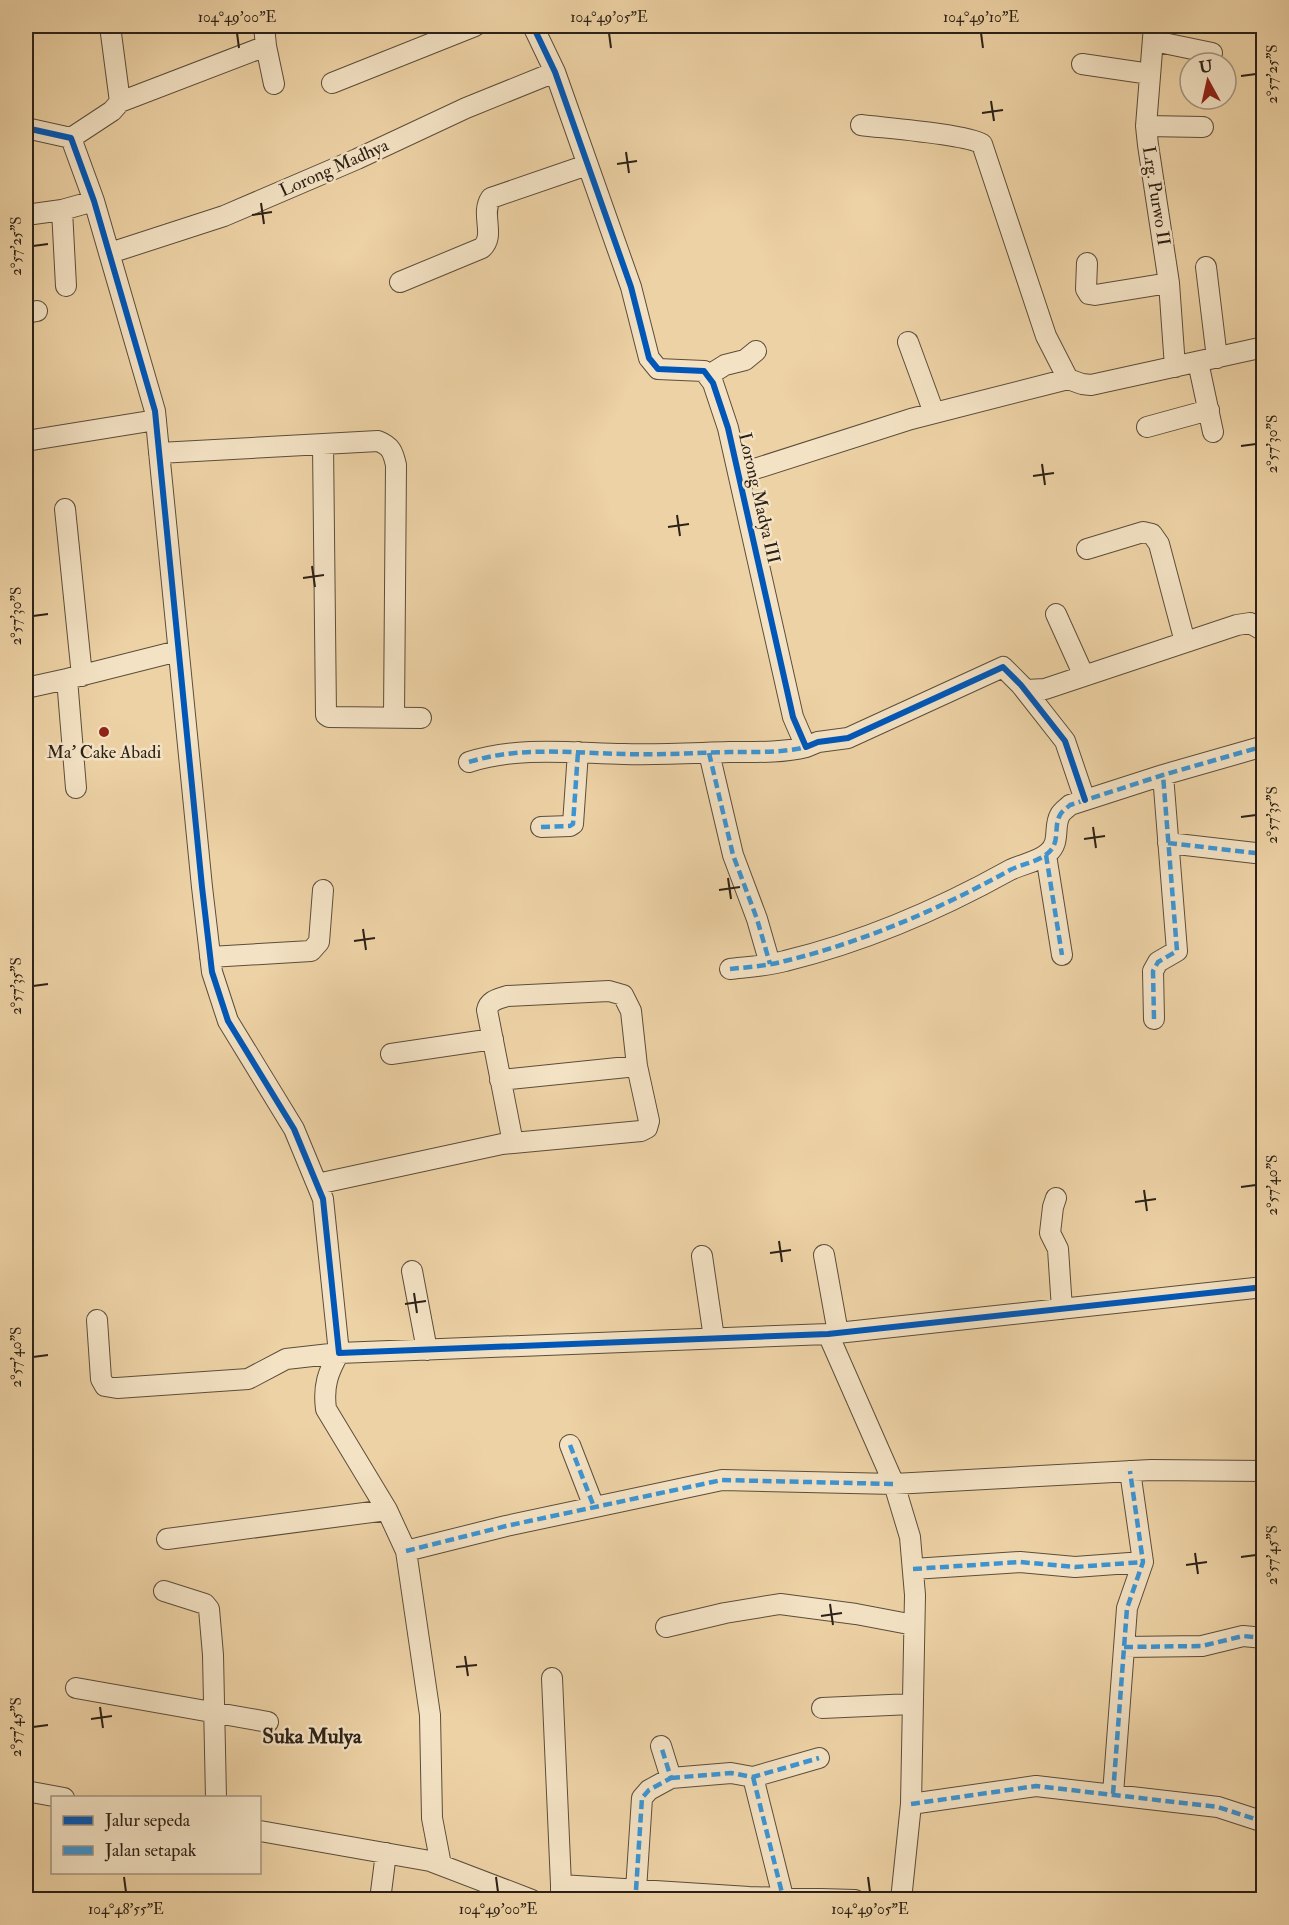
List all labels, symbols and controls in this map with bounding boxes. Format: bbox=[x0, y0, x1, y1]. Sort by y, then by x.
text: 104°49'00"E bbox=[198, 8, 277, 27]
text: 104°49'05"E bbox=[570, 8, 648, 27]
text: 104°49'10"E bbox=[943, 8, 1019, 27]
text: 2°57'25"S bbox=[1263, 44, 1282, 104]
north arrow bbox=[1178, 51, 1238, 111]
text: U bbox=[1198, 56, 1215, 78]
street label: Lorong Madhya bbox=[276, 133, 393, 202]
street label: Lrg. Purwo II bbox=[1137, 145, 1175, 247]
text: 2°57'25"S bbox=[7, 216, 26, 276]
text: 2°57'30"S bbox=[1263, 415, 1282, 473]
street label: Lorong Madya III bbox=[733, 430, 785, 566]
text: 2°57'30"S bbox=[7, 587, 26, 645]
marker: Ma' Cake Abadi bbox=[97, 725, 111, 739]
place label: Ma' Cake Abadi bbox=[47, 741, 161, 764]
text: 2°57'35"S bbox=[1263, 786, 1282, 844]
text: 2°57'35"S bbox=[7, 957, 26, 1015]
text: 2°57'40"S bbox=[1263, 1155, 1282, 1215]
text: 2°57'40"S bbox=[7, 1327, 26, 1387]
text: 2°57'45"S bbox=[1263, 1525, 1282, 1585]
text: 2°57'45"S bbox=[7, 1697, 26, 1757]
district label: Suka Mulya bbox=[262, 1723, 363, 1750]
legend bbox=[51, 1796, 261, 1874]
text: Jalur sepeda bbox=[104, 1809, 191, 1832]
text: Jalan setapak bbox=[104, 1839, 197, 1862]
text: 104°48'55"E bbox=[88, 1900, 164, 1919]
text: 104°49'00"E bbox=[459, 1900, 538, 1919]
text: 104°49'05"E bbox=[831, 1900, 909, 1919]

